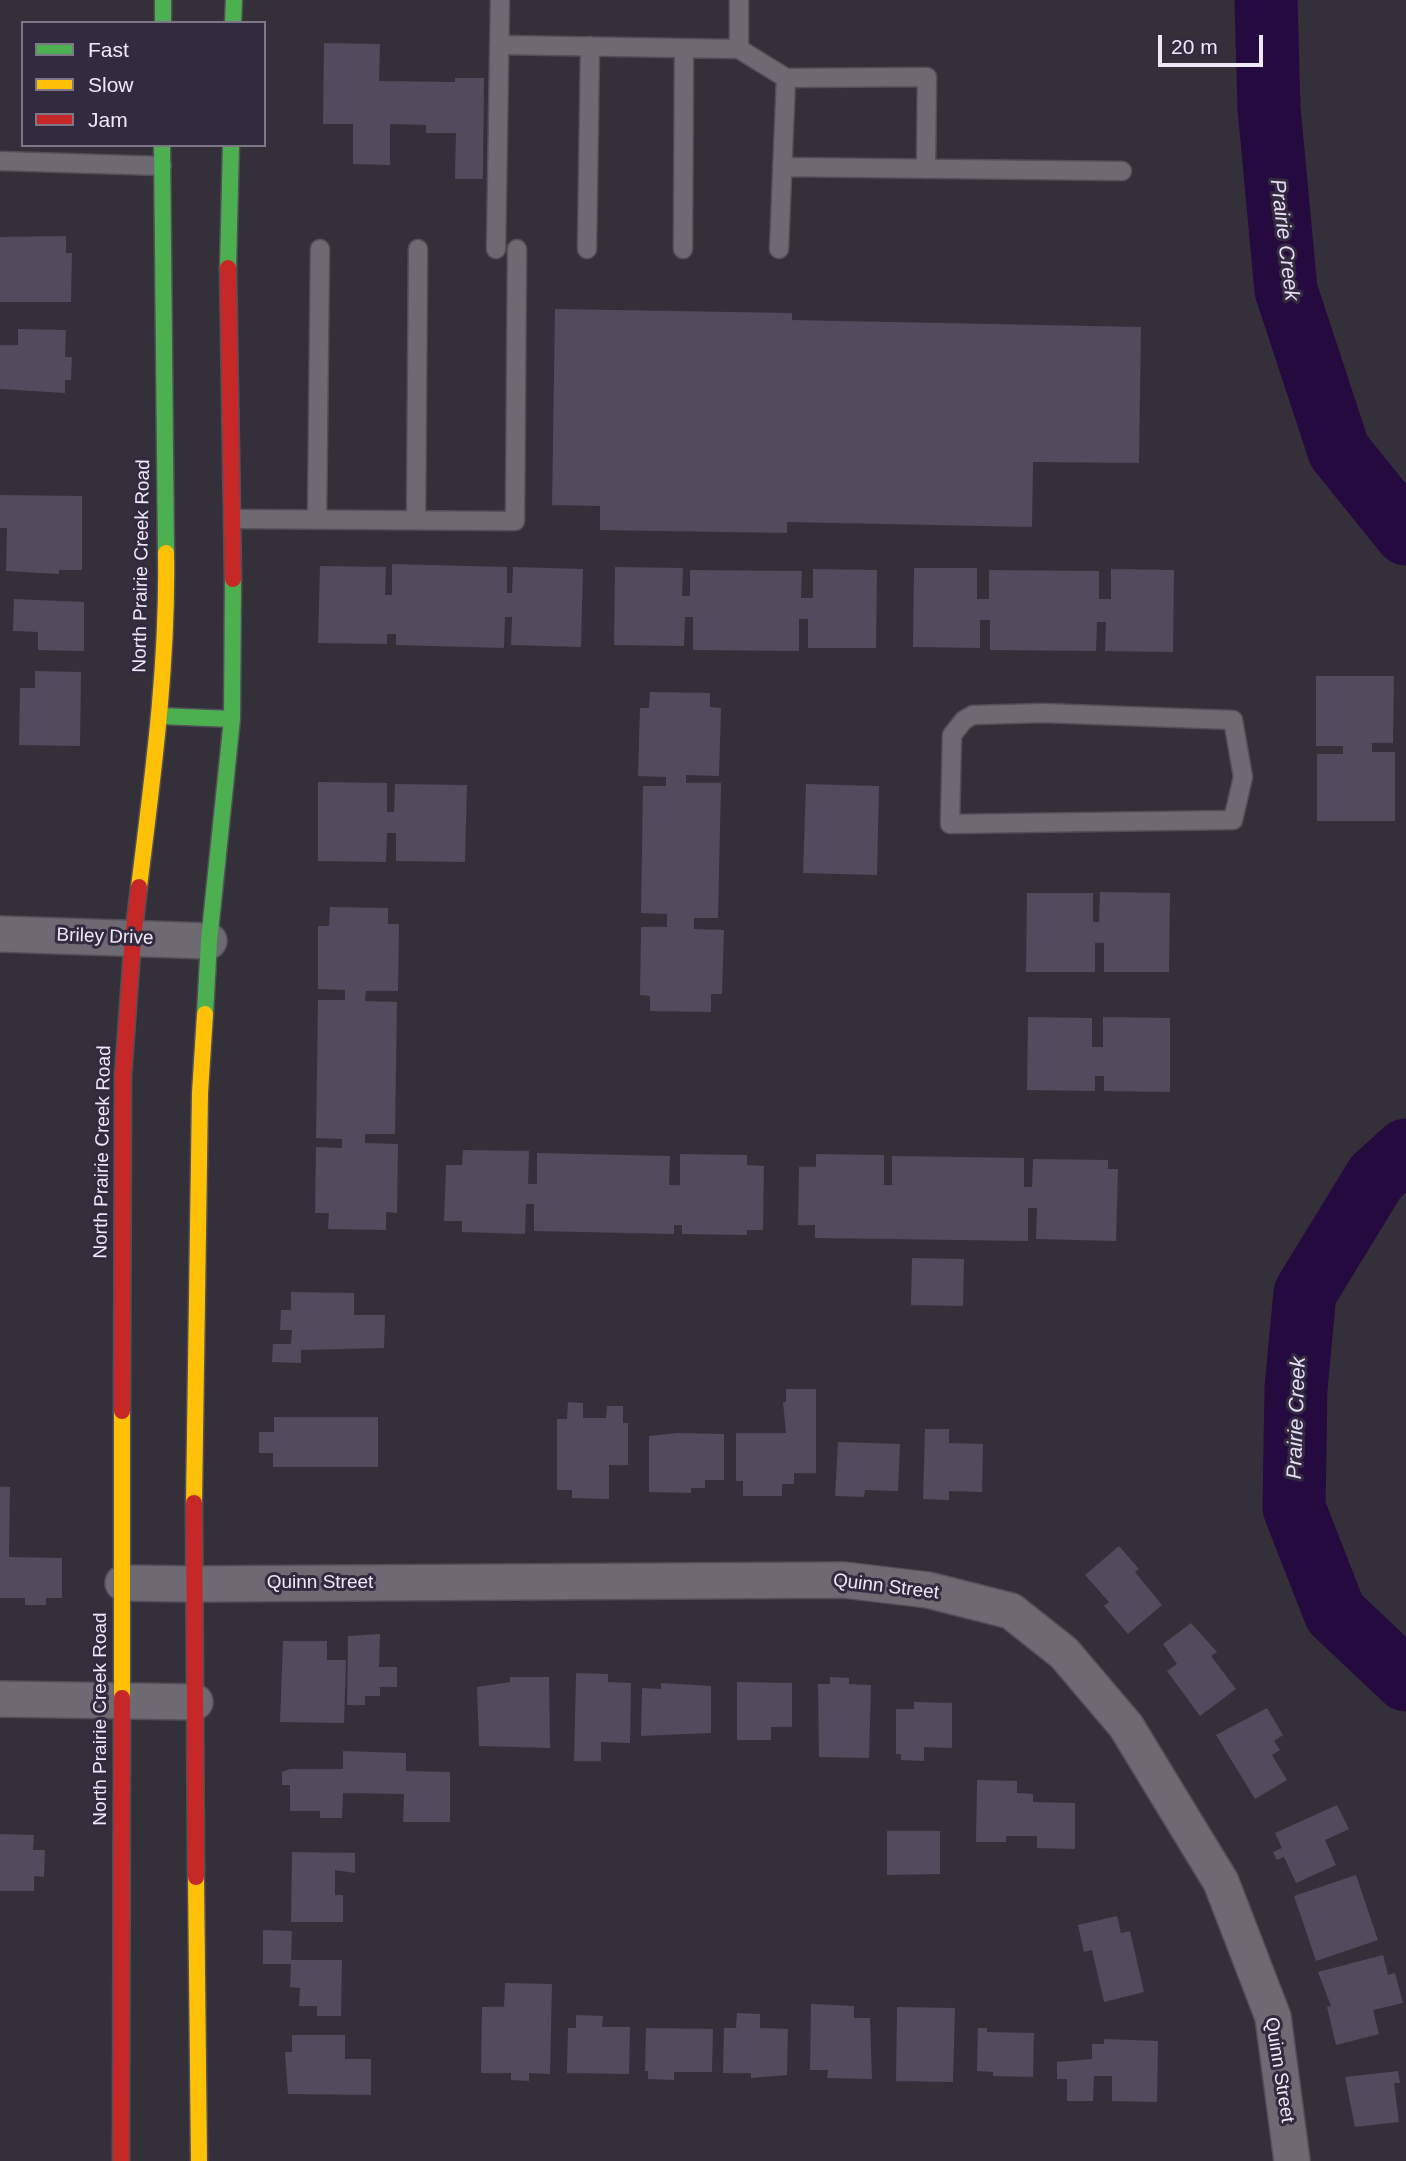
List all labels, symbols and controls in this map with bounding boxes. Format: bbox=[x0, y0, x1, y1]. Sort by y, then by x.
legend bbox=[21, 21, 266, 147]
scale bar bbox=[1161, 21, 1266, 65]
text: 20 m bbox=[1171, 35, 1218, 58]
text: Fast bbox=[88, 38, 129, 61]
text: Slow bbox=[88, 73, 134, 96]
text: Jam bbox=[88, 108, 128, 131]
water label: Prairie Creek bbox=[1264, 178, 1304, 302]
street label: North Prairie Creek Road bbox=[129, 459, 155, 673]
street label: Briley Drive bbox=[56, 924, 154, 950]
street label: North Prairie Creek Road bbox=[90, 1045, 116, 1259]
water label: Prairie Creek bbox=[1282, 1356, 1312, 1480]
street label: Quinn Street bbox=[832, 1569, 940, 1605]
street label: Quinn Street bbox=[267, 1572, 373, 1594]
street label: North Prairie Creek Road bbox=[90, 1612, 112, 1826]
street label: Quinn Street bbox=[1259, 2016, 1299, 2124]

